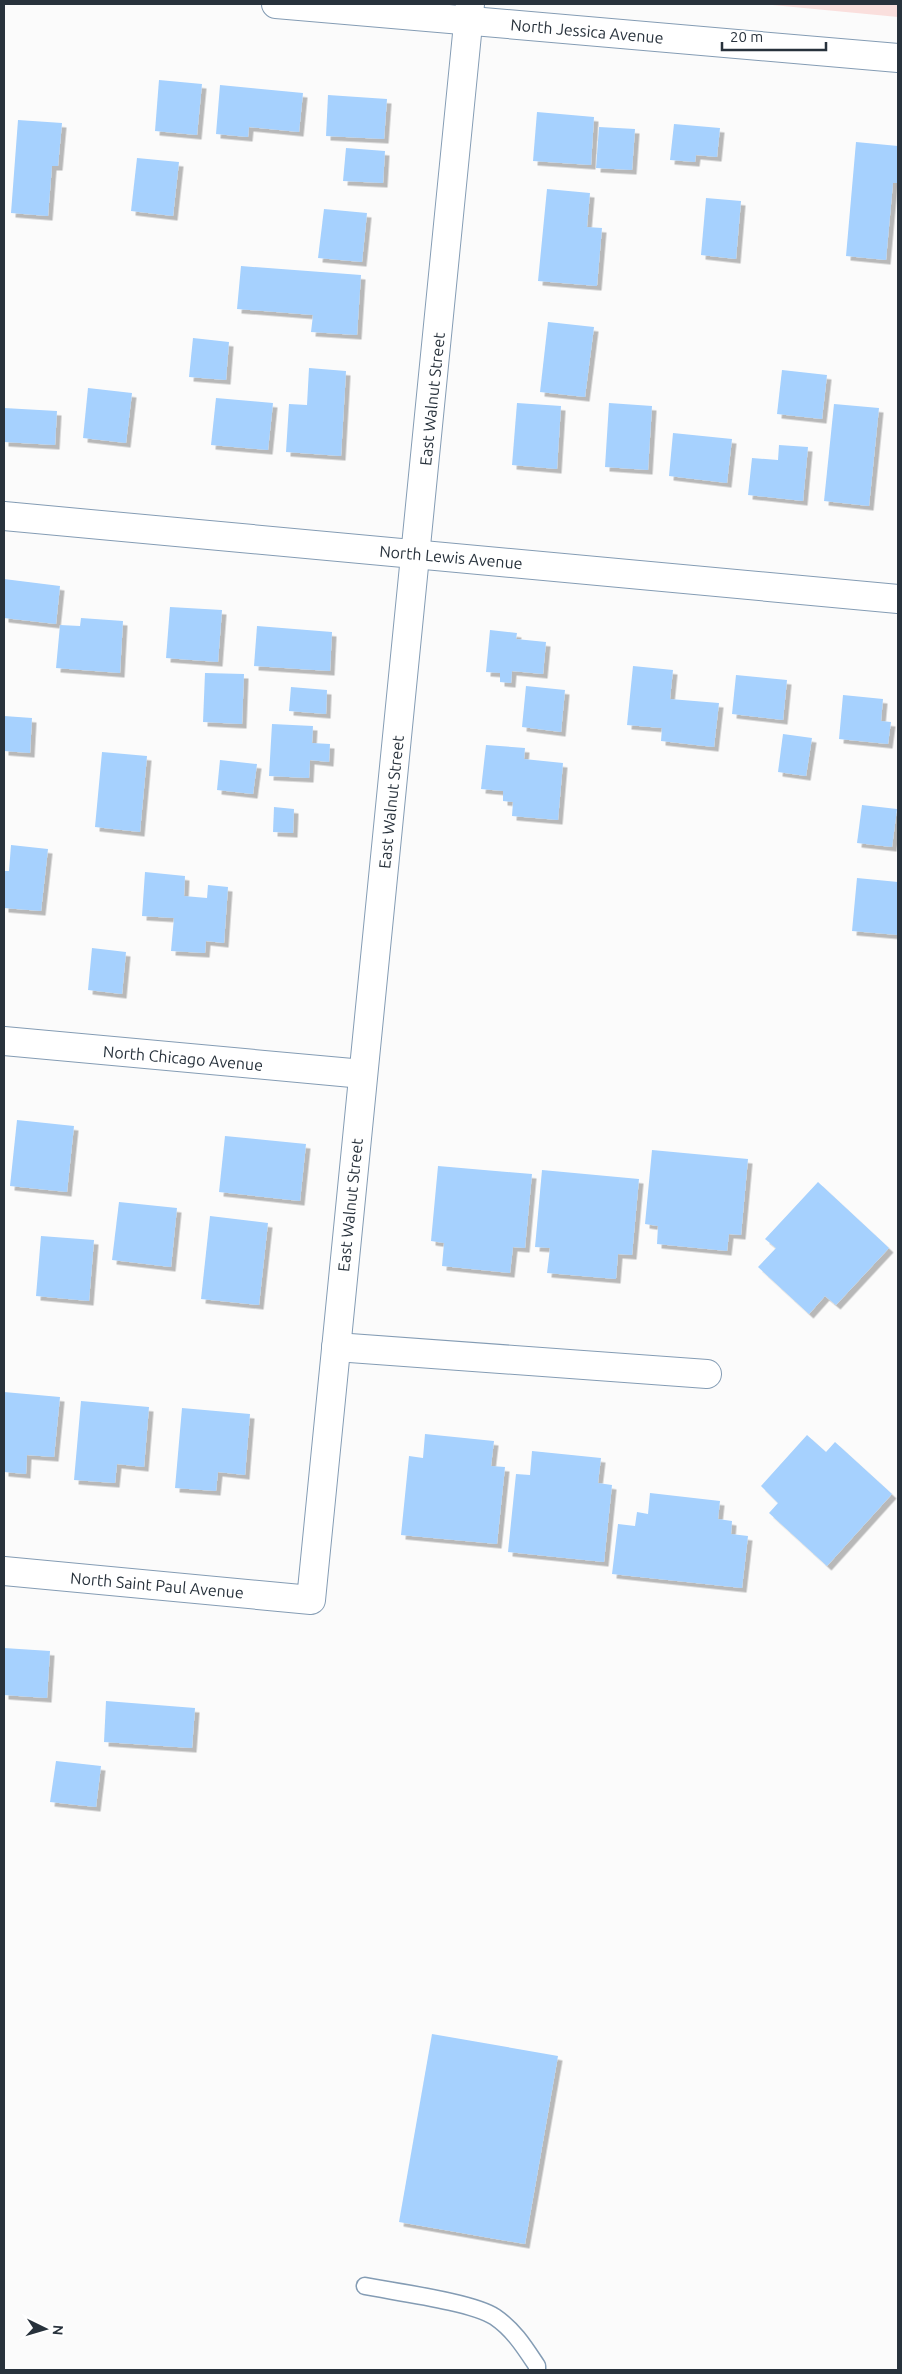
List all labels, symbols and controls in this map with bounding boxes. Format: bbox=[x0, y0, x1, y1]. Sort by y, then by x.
street label: North Jessica Avenue bbox=[510, 15, 664, 47]
scale bar bbox=[722, 20, 826, 52]
text: 20 m bbox=[730, 28, 763, 45]
street label: East Walnut Street bbox=[416, 331, 448, 467]
street label: North Lewis Avenue bbox=[379, 542, 523, 572]
street label: East Walnut Street bbox=[375, 734, 407, 870]
street label: North Chicago Avenue bbox=[102, 1042, 264, 1074]
street label: East Walnut Street bbox=[334, 1137, 366, 1273]
street label: North Saint Paul Avenue bbox=[69, 1568, 245, 1602]
north arrow bbox=[20, 2304, 70, 2354]
text: N bbox=[50, 2324, 66, 2336]

